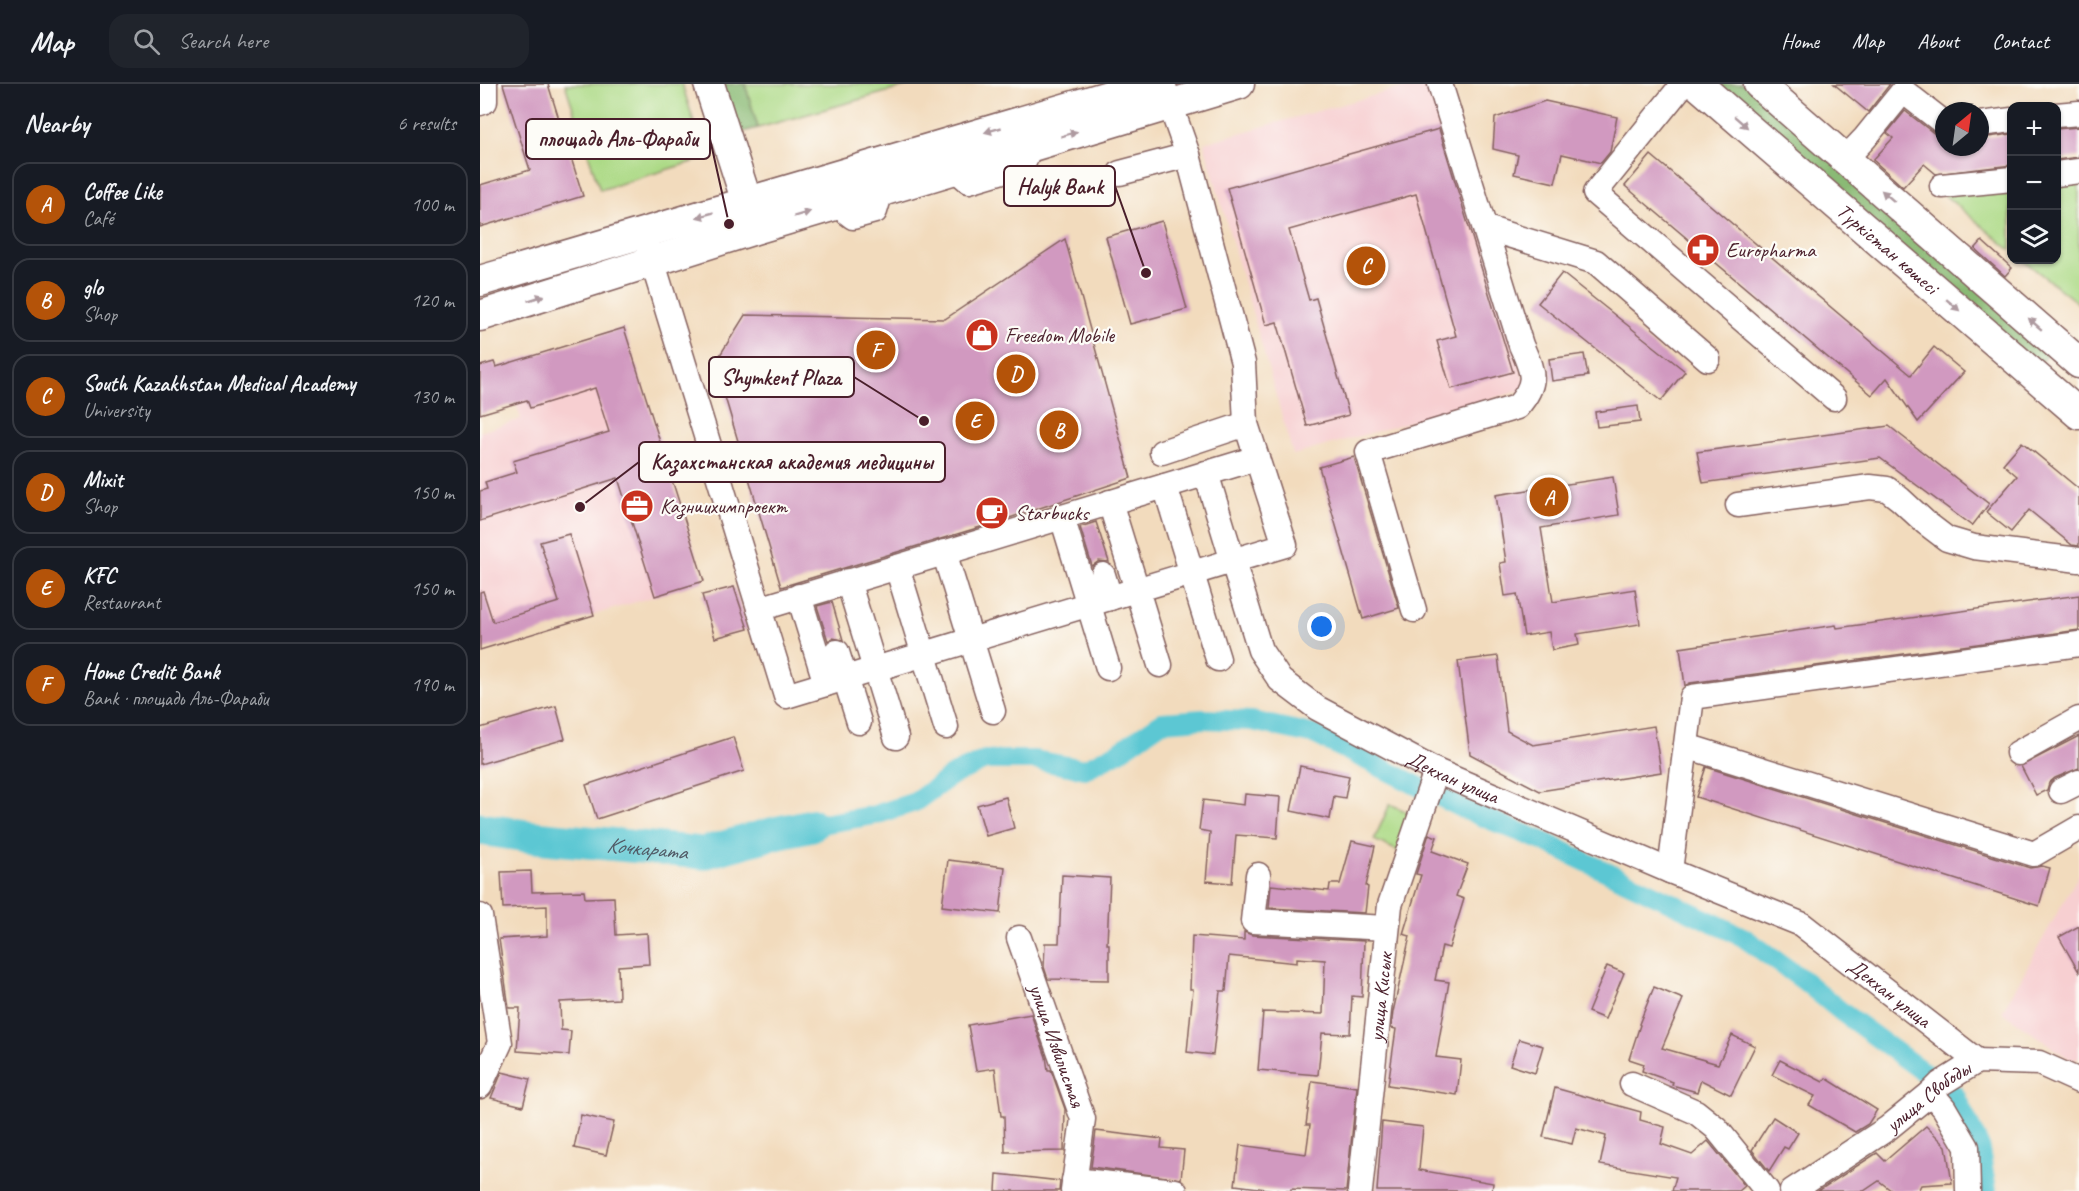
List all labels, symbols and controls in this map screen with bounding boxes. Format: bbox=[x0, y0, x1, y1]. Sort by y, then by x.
search box bbox=[109, 14, 529, 68]
text: Map bbox=[30, 24, 73, 59]
icon: search bbox=[130, 25, 163, 58]
text: Search here bbox=[178, 27, 268, 55]
text: Home bbox=[1781, 28, 1819, 54]
text: Map bbox=[1852, 28, 1884, 54]
text: About bbox=[1917, 28, 1959, 54]
text: Contact bbox=[1992, 28, 2049, 54]
north arrow bbox=[1935, 102, 1989, 156]
map controls bbox=[2007, 102, 2061, 264]
button: + bbox=[2007, 102, 2061, 156]
text: Nearby bbox=[24, 107, 89, 140]
text: 6 results bbox=[397, 111, 456, 136]
one-way arrow bbox=[1734, 115, 1749, 129]
callout: площадь Аль-Фараби bbox=[526, 119, 710, 159]
text: площадь Аль-Фараби bbox=[538, 125, 701, 153]
one-way arrow bbox=[984, 126, 1002, 136]
one-way arrow bbox=[1060, 129, 1078, 138]
button: − bbox=[2007, 156, 2061, 210]
callout: Halyk Bank bbox=[1004, 166, 1115, 206]
text: Halyk Bank bbox=[1017, 173, 1105, 201]
text: Coffee Like bbox=[83, 178, 162, 206]
one-way arrow bbox=[1881, 190, 1896, 203]
text: A bbox=[40, 192, 51, 217]
text: 100 m bbox=[411, 192, 454, 217]
street label: Түркістан көшесі bbox=[1832, 198, 1946, 302]
text: Café bbox=[83, 206, 114, 231]
one-way arrow bbox=[793, 209, 811, 219]
button: layers bbox=[2007, 210, 2061, 264]
one-way arrow bbox=[696, 211, 714, 220]
pharmacy icon: Europharma bbox=[1685, 232, 1721, 268]
place label: Europharma bbox=[1726, 237, 1817, 263]
pin: C bbox=[1346, 244, 1386, 288]
text: glo bbox=[83, 274, 103, 302]
text: B bbox=[40, 288, 51, 313]
text: 120 m bbox=[411, 288, 454, 313]
one-way arrow bbox=[527, 293, 545, 302]
one-way arrow bbox=[1945, 298, 1960, 312]
text: Shop bbox=[83, 302, 117, 327]
shop icon: Freedom Mobile bbox=[964, 317, 1000, 353]
one-way arrow bbox=[2028, 318, 2043, 331]
place label: Freedom Mobile bbox=[1005, 322, 1115, 348]
pin: F bbox=[856, 328, 896, 372]
pin: D bbox=[996, 352, 1036, 396]
callout: Shymkent Plaza bbox=[709, 357, 854, 397]
text: Shymkent Plaza bbox=[721, 364, 843, 392]
text: South Kazakhstan Medical Academy bbox=[83, 370, 356, 398]
text: C bbox=[41, 384, 50, 409]
text: 130 m bbox=[411, 384, 454, 409]
text: University bbox=[83, 398, 150, 423]
pin: E bbox=[956, 398, 994, 444]
pin: B bbox=[1040, 408, 1078, 452]
callout: Казахстанская академия медицины bbox=[639, 442, 945, 482]
text: Казахстанская академия медицины bbox=[651, 448, 935, 477]
text: Mixit bbox=[83, 466, 123, 494]
pin: A bbox=[1530, 474, 1568, 520]
text: D bbox=[40, 480, 51, 505]
text: 150 m bbox=[411, 480, 454, 505]
office icon: Казниихимпроект bbox=[619, 488, 655, 524]
place label: Казниихимпроект bbox=[660, 493, 788, 520]
text: Shop bbox=[83, 494, 117, 519]
cafe icon: Starbucks bbox=[974, 495, 1010, 531]
place label: Starbucks bbox=[1015, 500, 1090, 526]
text: KFC bbox=[83, 562, 116, 590]
text: E bbox=[40, 576, 51, 601]
text: 150 m bbox=[411, 576, 454, 601]
text: Restaurant bbox=[83, 590, 160, 615]
your location bbox=[1307, 612, 1336, 641]
text: Home Credit Bank bbox=[83, 658, 219, 686]
text: F bbox=[41, 672, 50, 697]
text: 190 m bbox=[411, 672, 454, 697]
text: Bank · площадь Аль-Фараби bbox=[83, 686, 268, 711]
street label: Декхан улица bbox=[1402, 745, 1504, 810]
water label: Кочкарата bbox=[605, 831, 691, 867]
street label: улица Кисык bbox=[1363, 949, 1398, 1045]
street label: Декхан улица bbox=[1843, 952, 1937, 1034]
street label: улица Извилистая bbox=[1023, 978, 1091, 1112]
street label: улица Свободы bbox=[1879, 1054, 1977, 1139]

